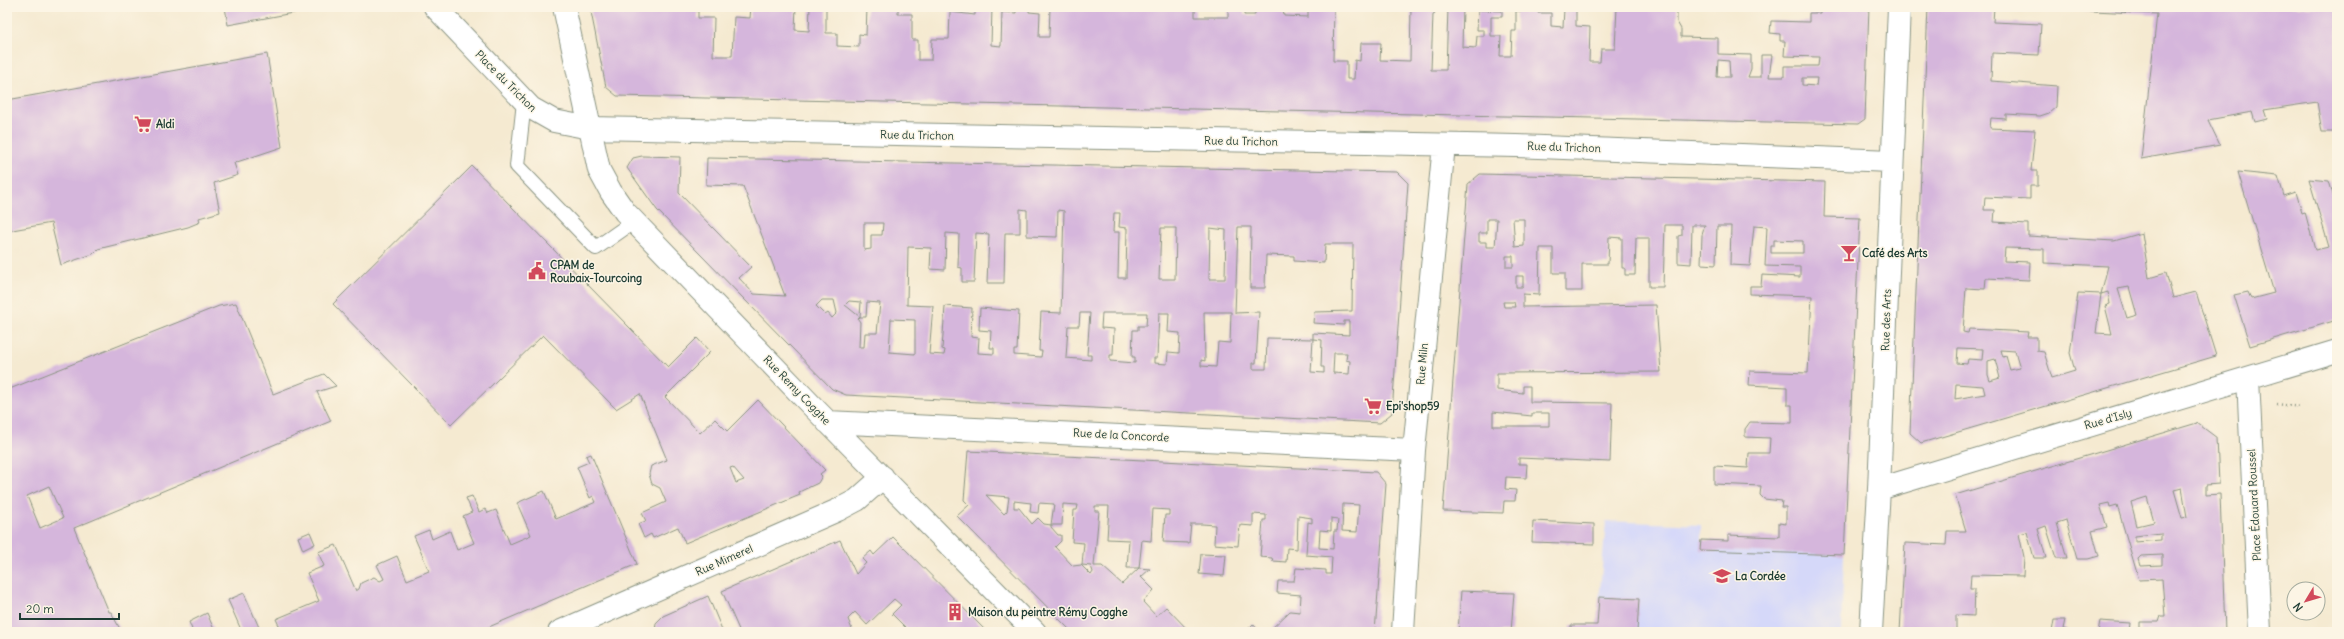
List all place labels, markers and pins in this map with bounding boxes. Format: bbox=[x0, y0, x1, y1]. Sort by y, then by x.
supermarket icon: Aldi bbox=[133, 114, 153, 134]
place label: Aldi bbox=[156, 117, 174, 131]
bar icon: Café des Arts bbox=[1839, 243, 1859, 263]
place label: Café des Arts bbox=[1862, 246, 1928, 260]
place label: CPAM de Roubaix-Tourcoing bbox=[550, 258, 642, 286]
public building icon: CPAM de Roubaix-Tourcoing bbox=[527, 261, 547, 281]
supermarket icon: Epi'shop59 bbox=[1363, 396, 1383, 416]
place label: Epi'shop59 bbox=[1386, 399, 1440, 414]
school or university icon: La Cordée bbox=[1712, 566, 1732, 586]
place label: La Cordée bbox=[1735, 569, 1786, 583]
building icon: Maison du peintre Rémy Cogghe bbox=[945, 602, 965, 622]
place label: Maison du peintre Rémy Cogghe bbox=[968, 605, 1128, 620]

